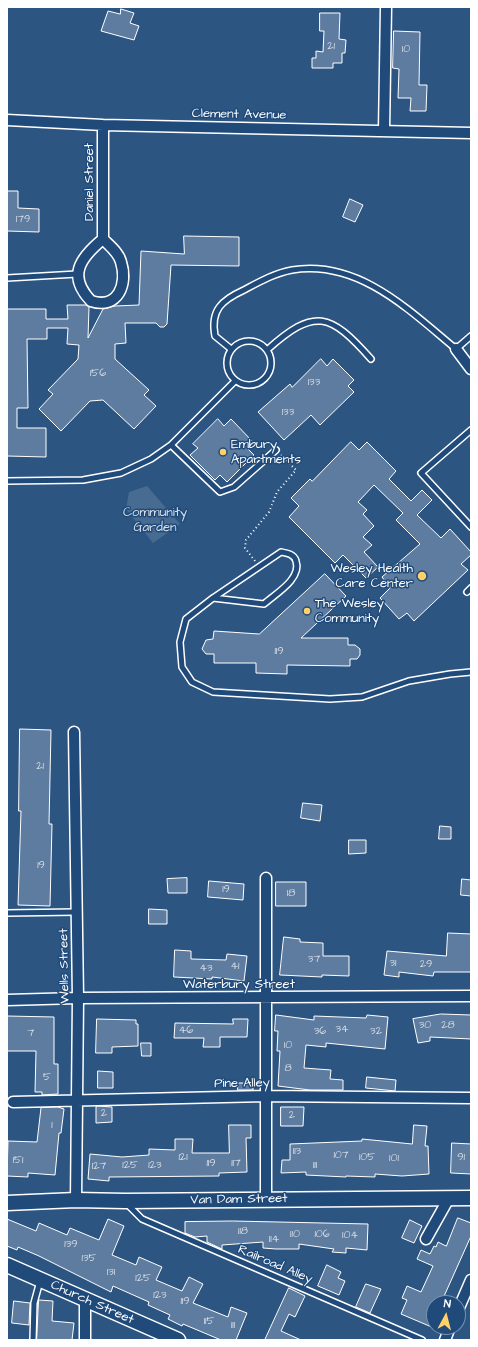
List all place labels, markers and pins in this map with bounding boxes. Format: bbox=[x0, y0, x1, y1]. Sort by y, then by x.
place label: Embury Apartments bbox=[231, 437, 301, 468]
marker: Embury Apartments bbox=[218, 447, 228, 457]
place label: Wesley Health Care Center bbox=[331, 561, 413, 592]
marker: Wesley Health Care Center bbox=[416, 570, 428, 582]
place label: The Wesley Community bbox=[315, 596, 384, 627]
marker: The Wesley Community bbox=[302, 606, 312, 616]

